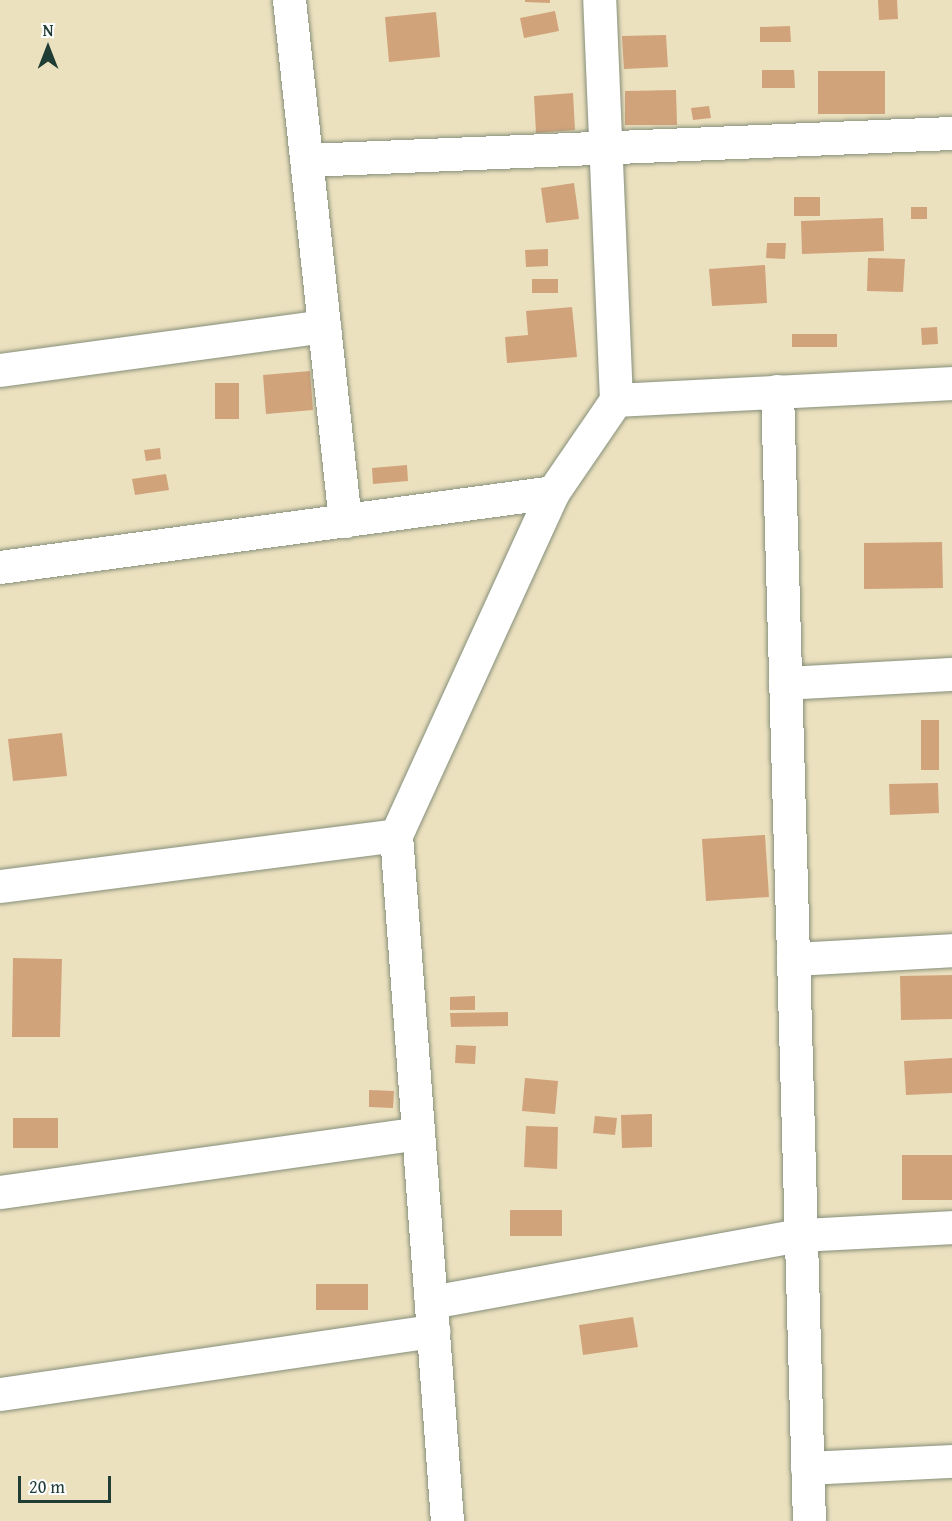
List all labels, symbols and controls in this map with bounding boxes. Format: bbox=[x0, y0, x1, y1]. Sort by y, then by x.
north arrow bbox=[18, 18, 78, 78]
text: N bbox=[43, 18, 53, 42]
scale bar bbox=[21, 1464, 114, 1502]
text: 20 m bbox=[29, 1473, 65, 1500]

